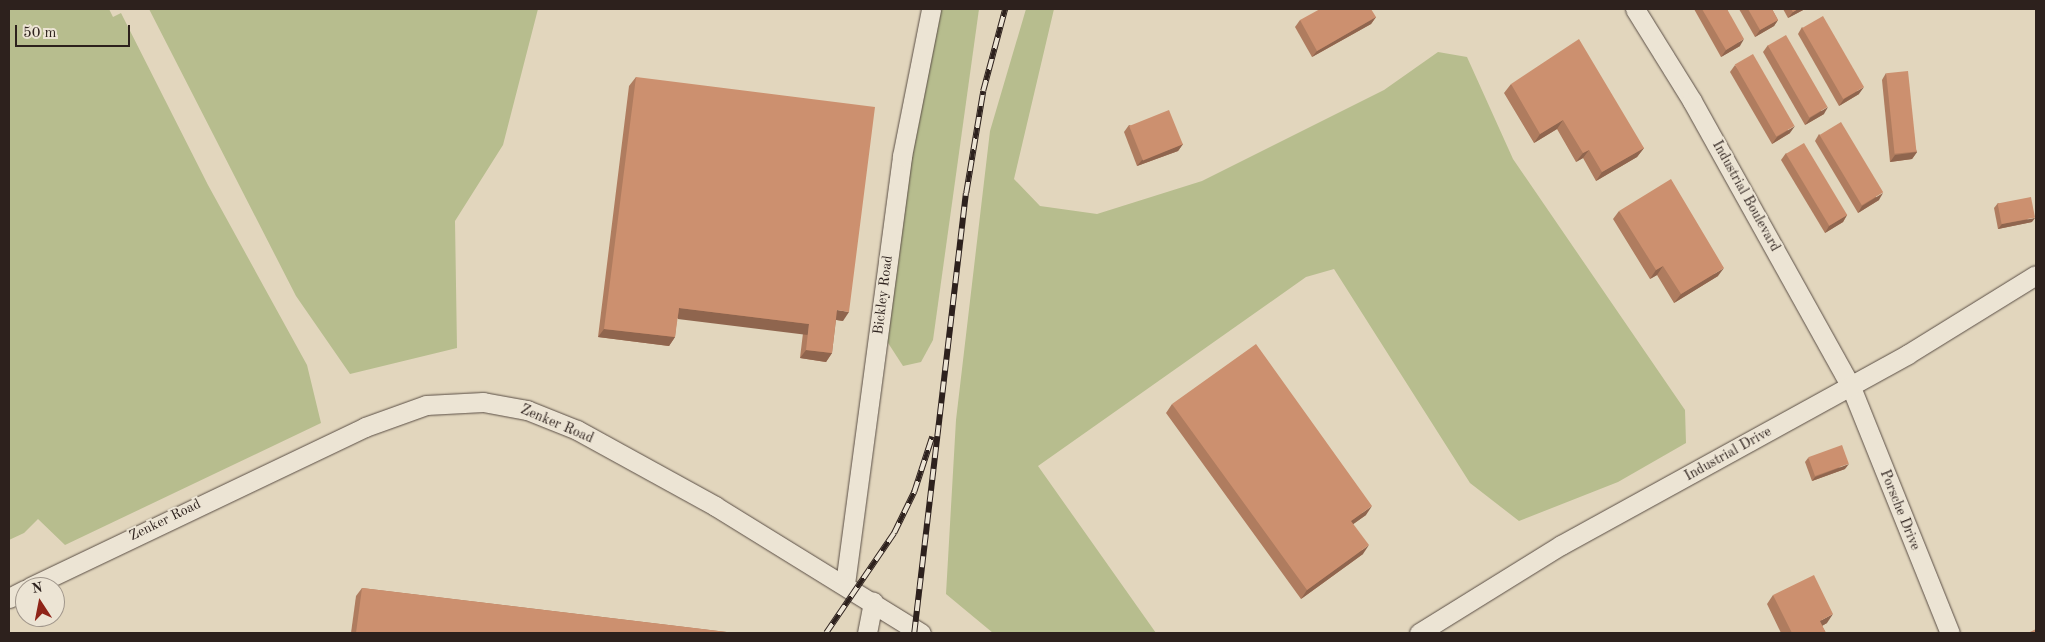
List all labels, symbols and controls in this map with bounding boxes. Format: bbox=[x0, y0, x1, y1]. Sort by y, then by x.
scale bar bbox=[18, 15, 132, 47]
text: 50 m bbox=[23, 26, 57, 41]
street label: Industrial Boulevard bbox=[1709, 138, 1783, 254]
street label: Bickley Road bbox=[870, 254, 896, 336]
street label: Zenker Road bbox=[518, 401, 596, 447]
street label: Industrial Drive bbox=[1682, 423, 1774, 485]
street label: Porsche Drive bbox=[1876, 467, 1924, 553]
street label: Zenker Road bbox=[126, 495, 204, 545]
north arrow bbox=[15, 577, 65, 627]
text: N bbox=[31, 580, 44, 596]

